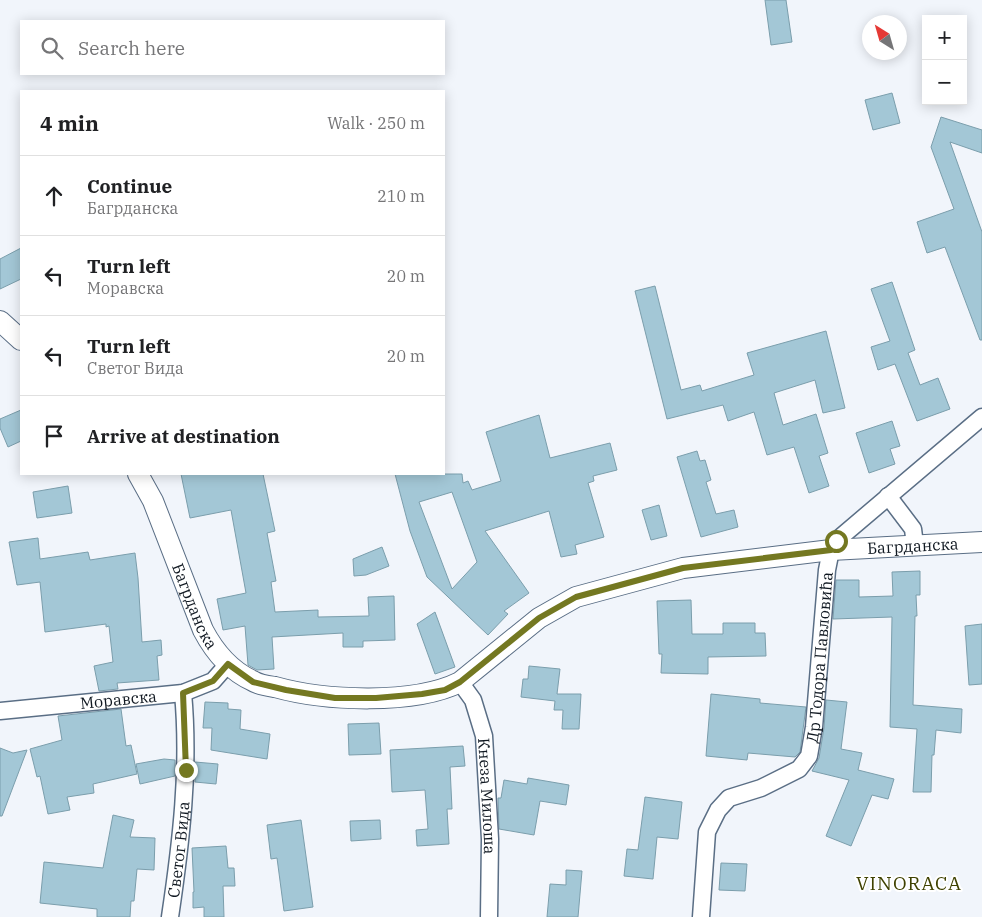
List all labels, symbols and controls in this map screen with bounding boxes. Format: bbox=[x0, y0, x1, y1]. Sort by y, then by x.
north arrow bbox=[862, 15, 907, 60]
map controls bbox=[922, 15, 967, 105]
button: + bbox=[922, 15, 967, 60]
search box bbox=[20, 20, 445, 75]
icon: search bbox=[38, 34, 66, 62]
text: Search here bbox=[78, 36, 185, 60]
button: − bbox=[922, 60, 967, 105]
text: 4 min bbox=[40, 109, 99, 137]
text: Walk · 250 m bbox=[327, 113, 425, 133]
text: Continue bbox=[87, 174, 172, 198]
icon: ahead bbox=[40, 182, 68, 210]
text: 210 m bbox=[377, 186, 425, 206]
text: Багрданска bbox=[87, 198, 178, 218]
text: Turn left bbox=[87, 254, 170, 278]
icon: left bbox=[40, 262, 68, 290]
text: 20 m bbox=[387, 266, 425, 286]
text: Моравска bbox=[87, 278, 164, 298]
text: Turn left bbox=[87, 334, 170, 358]
icon: left bbox=[40, 342, 68, 370]
text: 20 m bbox=[387, 346, 425, 366]
text: Светог Вида bbox=[87, 358, 184, 378]
icon: arrive bbox=[40, 422, 68, 450]
text: Arrive at destination bbox=[87, 424, 280, 448]
route start bbox=[825, 530, 848, 553]
street label: Багрданска bbox=[867, 533, 959, 558]
street label: Багрданска bbox=[168, 560, 222, 653]
street label: Др Тодора Павловића bbox=[801, 571, 837, 744]
street label: Моравска bbox=[79, 686, 158, 713]
street label: Кнеза Милоша bbox=[474, 737, 500, 855]
route end bbox=[175, 759, 198, 782]
street label: Светог Вида bbox=[163, 800, 194, 899]
district label: VINORACA bbox=[856, 871, 962, 895]

